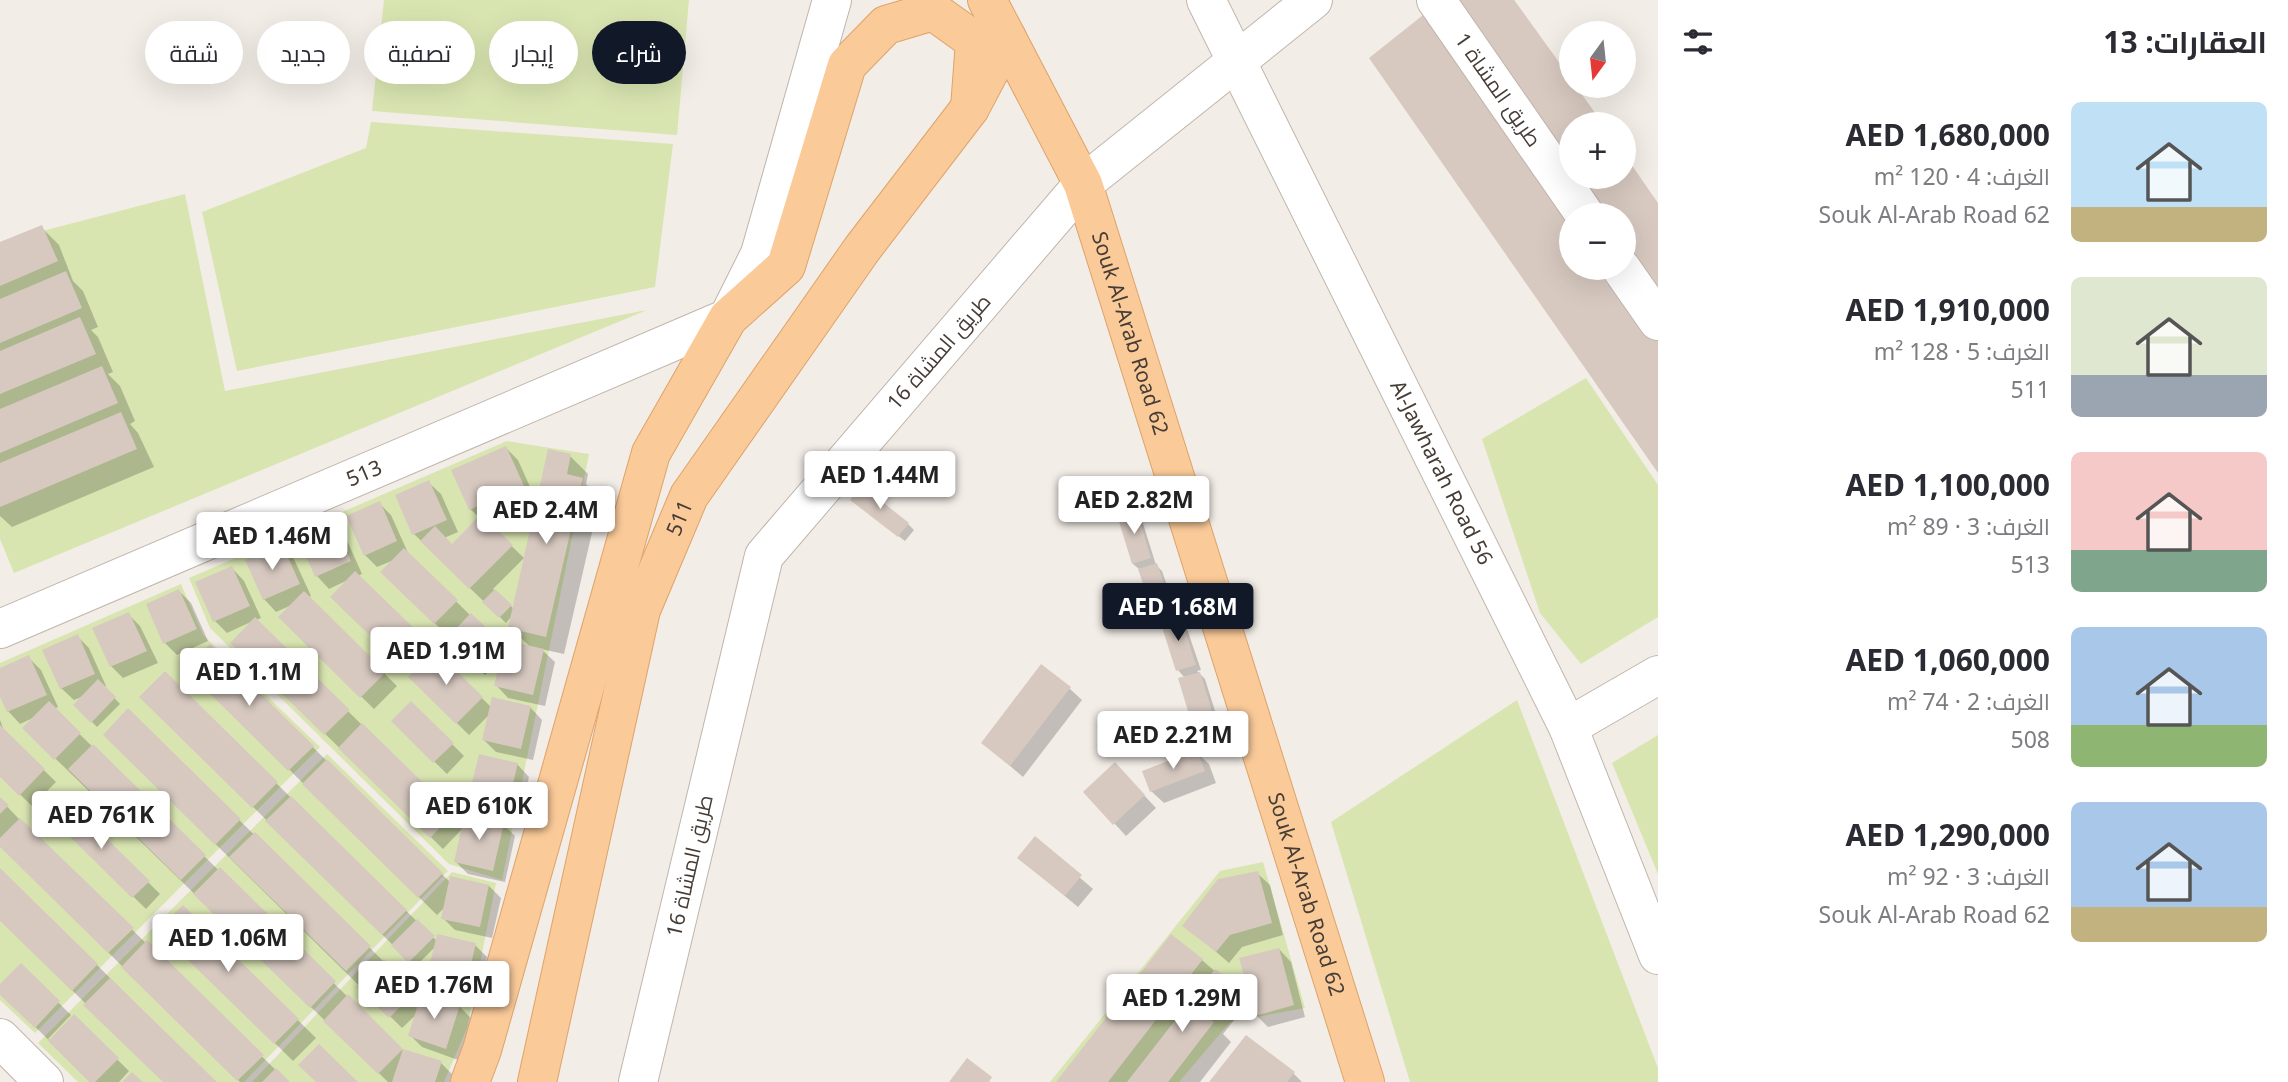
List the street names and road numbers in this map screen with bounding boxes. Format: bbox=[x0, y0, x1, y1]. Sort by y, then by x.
street label: طريق المشاة 1 bbox=[1449, 27, 1548, 152]
street label: Souk Al-Arab Road 62 bbox=[1086, 228, 1176, 438]
street label: طريق المشاة 16 bbox=[880, 287, 996, 415]
street label: Al-Jawharah Road 56 bbox=[1384, 375, 1500, 569]
street label: 513 bbox=[342, 453, 386, 492]
street label: 511 bbox=[659, 496, 699, 540]
street label: Souk Al-Arab Road 62 bbox=[1262, 789, 1352, 999]
street label: طريق المشاة 16 bbox=[659, 792, 719, 940]

